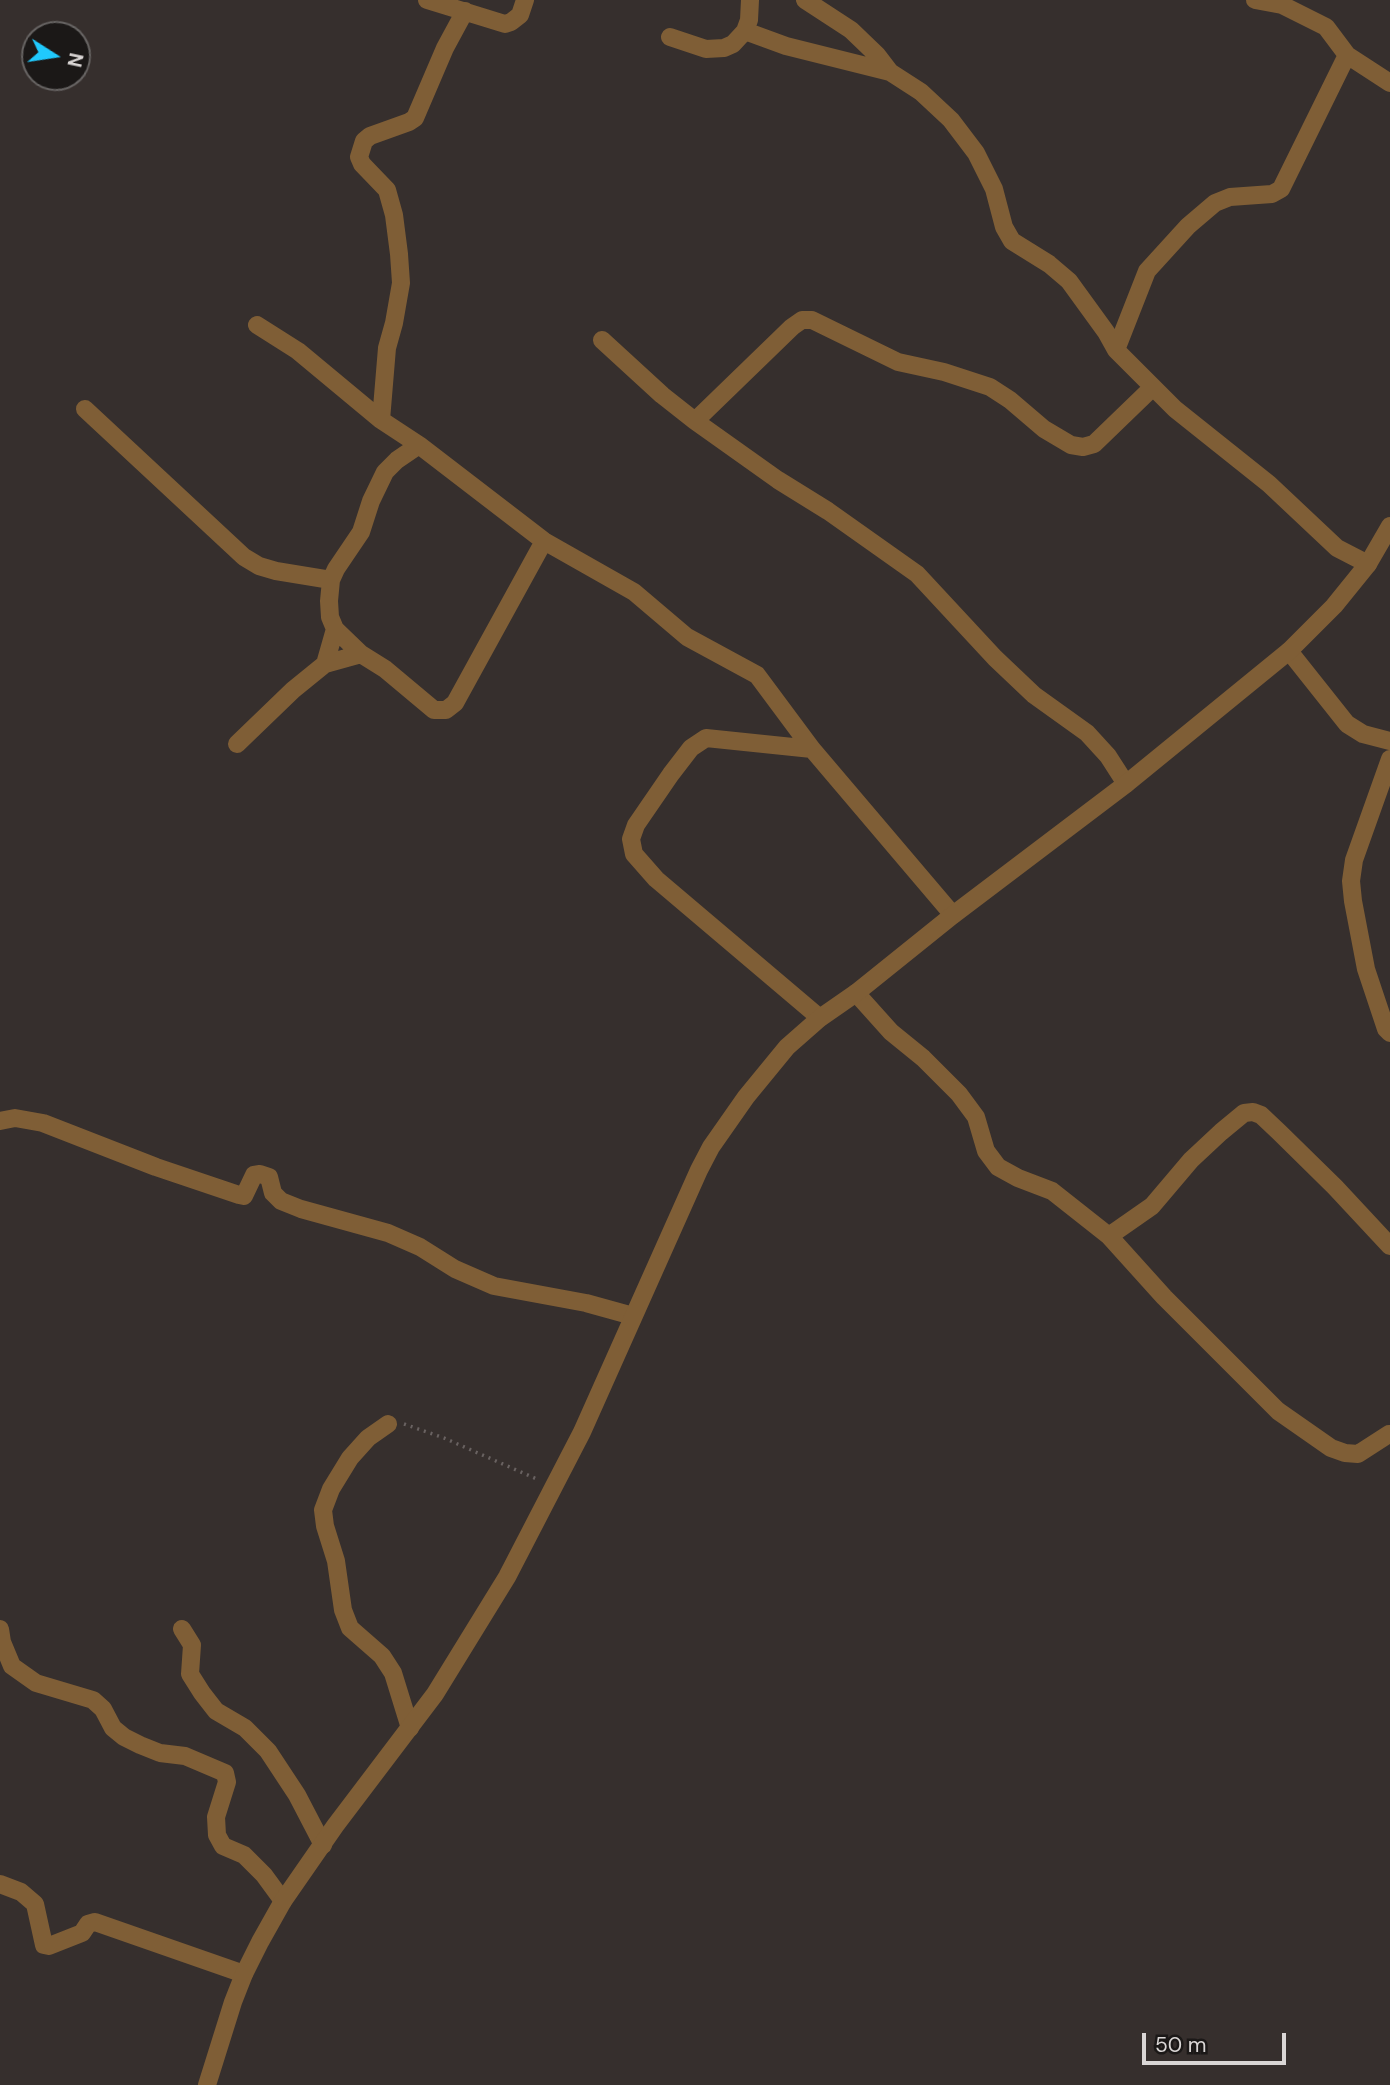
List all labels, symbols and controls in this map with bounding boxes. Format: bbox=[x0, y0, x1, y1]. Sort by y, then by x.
north arrow bbox=[21, 21, 91, 91]
text: N bbox=[61, 51, 89, 69]
scale bar bbox=[1145, 2018, 1288, 2062]
text: 50 m bbox=[1155, 2031, 1206, 2059]

